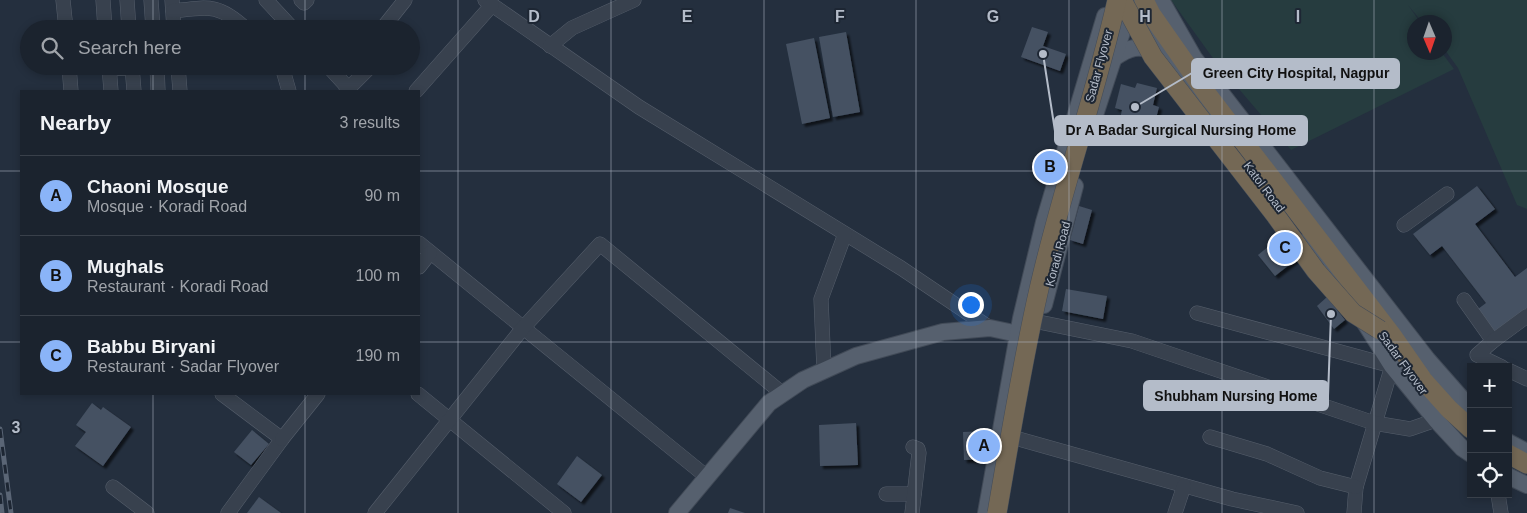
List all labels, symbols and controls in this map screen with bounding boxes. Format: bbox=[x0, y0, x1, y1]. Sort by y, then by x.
text: D bbox=[528, 8, 540, 25]
text: E bbox=[682, 8, 693, 25]
text: F bbox=[835, 8, 845, 25]
text: G bbox=[987, 8, 999, 25]
text: H bbox=[1139, 8, 1151, 25]
text: I bbox=[1296, 8, 1300, 25]
north arrow bbox=[1407, 15, 1452, 60]
search box bbox=[20, 20, 420, 75]
street label: Sadar Flyover bbox=[1083, 28, 1115, 104]
icon: search bbox=[38, 34, 66, 62]
text: Search here bbox=[78, 37, 182, 58]
callout: Green City Hospital, Nagpur bbox=[1192, 59, 1399, 88]
text: Green City Hospital, Nagpur bbox=[1203, 65, 1390, 81]
text: Nearby bbox=[40, 111, 111, 134]
text: 3 results bbox=[340, 114, 400, 131]
callout: Dr A Badar Surgical Nursing Home bbox=[1055, 116, 1307, 145]
text: Dr A Badar Surgical Nursing Home bbox=[1066, 122, 1297, 138]
pin: B bbox=[1034, 148, 1066, 186]
street label: Katol Road bbox=[1241, 159, 1287, 215]
text: Chaoni Mosque bbox=[87, 176, 228, 197]
text: A bbox=[50, 187, 62, 204]
text: 90 m bbox=[364, 187, 400, 204]
text: Mosque · Koradi Road bbox=[87, 198, 247, 215]
street label: Koradi Road bbox=[1043, 220, 1073, 288]
pin: C bbox=[1269, 229, 1301, 267]
text: Mughals bbox=[87, 256, 164, 277]
text: B bbox=[50, 267, 62, 284]
text: 100 m bbox=[356, 267, 400, 284]
text: Restaurant · Koradi Road bbox=[87, 278, 268, 295]
your location bbox=[958, 292, 984, 318]
street label: Sadar Flyover bbox=[1375, 329, 1431, 397]
text: Babbu Biryani bbox=[87, 336, 216, 357]
text: C bbox=[50, 347, 62, 364]
text: 190 m bbox=[356, 347, 400, 364]
text: Restaurant · Sadar Flyover bbox=[87, 358, 279, 375]
map controls bbox=[1467, 363, 1512, 498]
button: + bbox=[1467, 363, 1512, 408]
callout: Shubham Nursing Home bbox=[1144, 381, 1328, 410]
text: Shubham Nursing Home bbox=[1154, 388, 1318, 404]
button: − bbox=[1467, 408, 1512, 453]
text: 3 bbox=[12, 419, 21, 436]
pin: A bbox=[968, 427, 1000, 465]
button: locate bbox=[1467, 453, 1512, 498]

